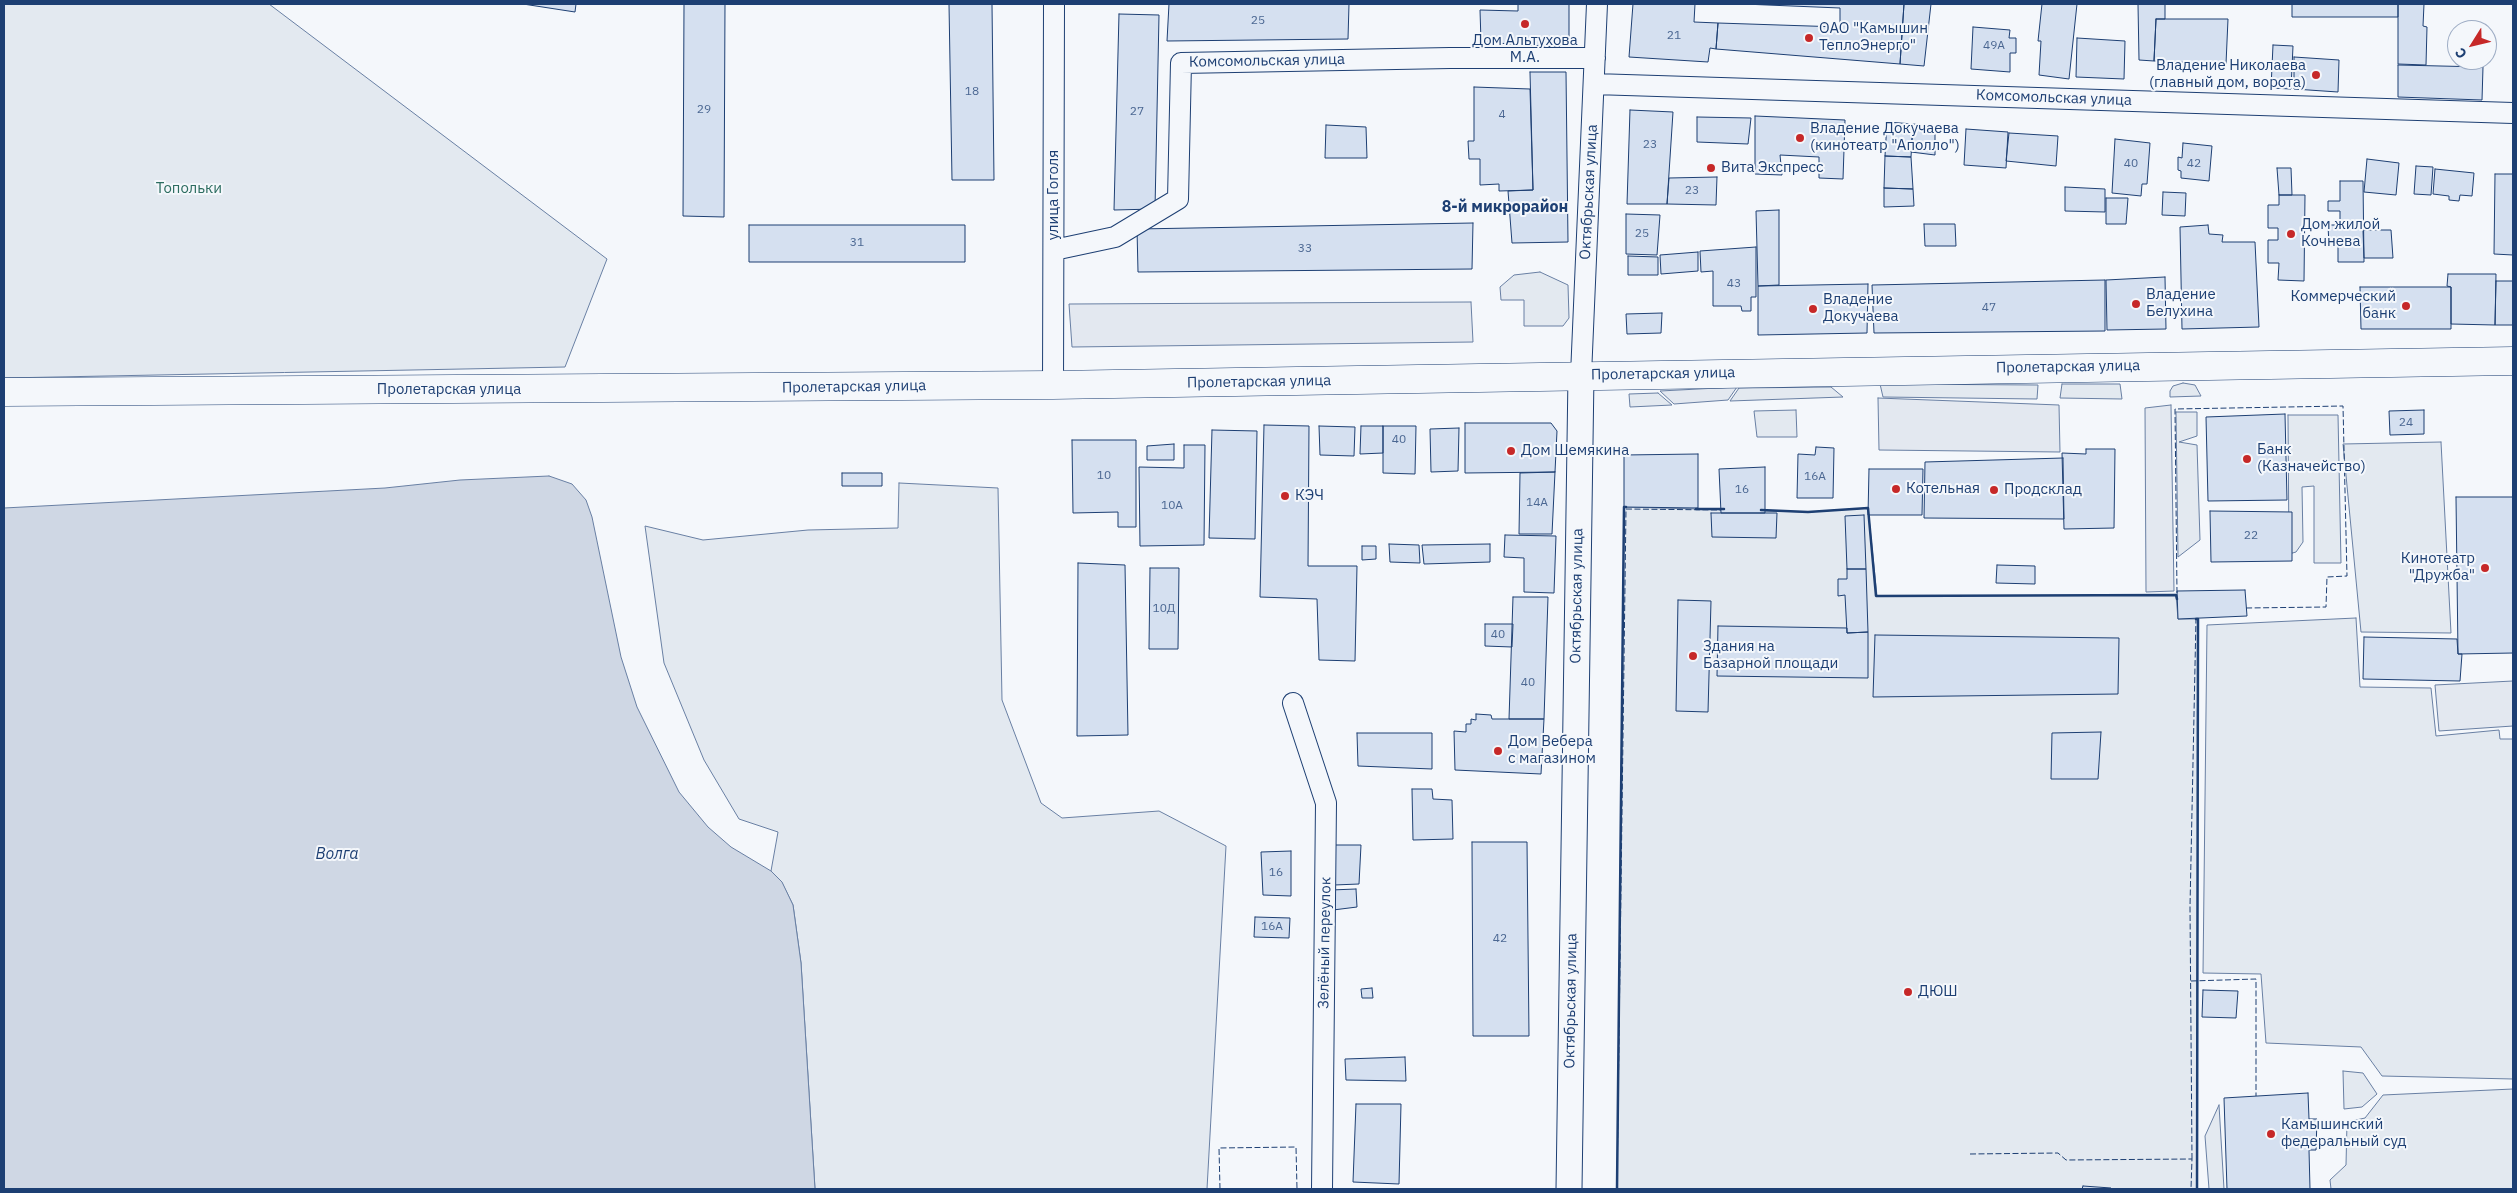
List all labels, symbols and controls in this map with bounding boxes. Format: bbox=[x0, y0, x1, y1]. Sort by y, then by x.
house number: 25 bbox=[1251, 14, 1265, 28]
marker: Дом Альтухова М.А. bbox=[1519, 18, 1531, 30]
place label: ОАО "Камышин ТеплоЭнерго" bbox=[1819, 20, 1928, 55]
north arrow bbox=[2447, 20, 2497, 70]
house number: 21 bbox=[1667, 29, 1681, 43]
place label: Дом Альтухова М.А. bbox=[1472, 32, 1578, 67]
marker: ОАО "Камышин ТеплоЭнерго" bbox=[1803, 32, 1815, 44]
house number: 49А bbox=[1983, 39, 2005, 53]
text: С bbox=[2451, 44, 2471, 62]
street label: Комсомольская улица bbox=[1189, 51, 1345, 71]
place label: Владение Николаева (главный дом, ворота) bbox=[2149, 57, 2306, 92]
marker: Владение Николаева (главный дом, ворота) bbox=[2310, 69, 2322, 81]
house number: 18 bbox=[965, 85, 979, 99]
street label: Комсомольская улица bbox=[1976, 86, 2132, 110]
house number: 29 bbox=[697, 103, 711, 117]
house number: 27 bbox=[1130, 105, 1144, 119]
house number: 4 bbox=[1498, 108, 1506, 122]
place label: Владение Докучаева (кинотеатр "Аполло") bbox=[1810, 120, 1960, 155]
street label: Октябрьская улица bbox=[1576, 124, 1602, 260]
marker: Владение Докучаева (кинотеатр "Аполло") bbox=[1794, 132, 1806, 144]
house number: 23 bbox=[1643, 138, 1657, 152]
street label: улица Гоголя bbox=[1045, 150, 1063, 240]
house number: 40 bbox=[2124, 157, 2138, 171]
house number: 42 bbox=[2187, 157, 2201, 171]
place label: Вита Экспресс bbox=[1721, 159, 1824, 177]
marker: Вита Экспресс bbox=[1705, 162, 1717, 174]
park label: Топольки bbox=[156, 180, 222, 198]
house number: 23 bbox=[1685, 184, 1699, 198]
district label: 8-й микрорайон bbox=[1442, 197, 1568, 217]
place label: Дом жилой Кочнева bbox=[2301, 216, 2380, 251]
house number: 25 bbox=[1635, 227, 1649, 241]
marker: Дом жилой Кочнева bbox=[2285, 228, 2297, 240]
house number: 31 bbox=[850, 236, 864, 250]
house number: 33 bbox=[1298, 242, 1312, 256]
house number: 43 bbox=[1727, 277, 1741, 291]
place label: Владение Белухина bbox=[2146, 286, 2216, 321]
place label: Коммерческий банк bbox=[2290, 288, 2396, 323]
place label: Владение Докучаева bbox=[1823, 291, 1899, 326]
marker: Владение Белухина bbox=[2130, 298, 2142, 310]
marker: Коммерческий банк bbox=[2400, 300, 2412, 312]
house number: 47 bbox=[1982, 301, 1996, 315]
marker: Владение Докучаева bbox=[1807, 303, 1819, 315]
street label: Пролетарская улица bbox=[1996, 357, 2140, 377]
street label: Пролетарская улица bbox=[1591, 364, 1735, 384]
street label: Пролетарская улица bbox=[1187, 372, 1331, 392]
street label: Пролетарская улица bbox=[782, 377, 926, 397]
street label: Пролетарская улица bbox=[377, 381, 521, 399]
house number: 24 bbox=[2399, 416, 2413, 430]
house number: 40 bbox=[1392, 433, 1406, 447]
place label: Банк (Казначейство) bbox=[2257, 441, 2366, 476]
place label: Дом Шемякина bbox=[1521, 442, 1629, 460]
marker: Дом Шемякина bbox=[1505, 445, 1517, 457]
marker: Банк (Казначейство) bbox=[2241, 453, 2253, 465]
house number: 10 bbox=[1097, 469, 1111, 483]
house number: 16А bbox=[1804, 470, 1826, 484]
place label: Котельная bbox=[1906, 480, 1980, 498]
place label: Продсклад bbox=[2004, 481, 2082, 499]
house number: 16 bbox=[1735, 483, 1749, 497]
marker: Котельная bbox=[1890, 483, 1902, 495]
marker: Продсклад bbox=[1988, 484, 2000, 496]
place label: КЭЧ bbox=[1295, 487, 1324, 505]
marker: КЭЧ bbox=[1279, 490, 1291, 502]
house number: 14А bbox=[1526, 496, 1548, 510]
house number: 10А bbox=[1161, 499, 1183, 513]
street label: Октябрьская улица bbox=[1567, 528, 1587, 664]
house number: 22 bbox=[2244, 529, 2258, 543]
place label: Кинотеатр "Дружба" bbox=[2401, 550, 2475, 585]
marker: Кинотеатр "Дружба" bbox=[2479, 562, 2491, 574]
house number: 10Д bbox=[1152, 602, 1176, 616]
house number: 40 bbox=[1491, 628, 1505, 642]
place label: Здания на Базарной площади bbox=[1703, 638, 1838, 673]
marker: Здания на Базарной площади bbox=[1687, 650, 1699, 662]
house number: 40 bbox=[1521, 676, 1535, 690]
place label: Дом Вебера с магазином bbox=[1508, 733, 1596, 768]
marker: Дом Вебера с магазином bbox=[1492, 745, 1504, 757]
water label: Волга bbox=[315, 844, 359, 864]
house number: 16 bbox=[1269, 866, 1283, 880]
street label: Зелёный переулок bbox=[1315, 877, 1335, 1009]
house number: 16А bbox=[1261, 920, 1283, 934]
house number: 42 bbox=[1493, 932, 1507, 946]
street label: Октябрьская улица bbox=[1561, 933, 1581, 1069]
place label: ДЮШ bbox=[1918, 983, 1958, 1001]
marker: ДЮШ bbox=[1902, 986, 1914, 998]
place label: Камышинский федеральный суд bbox=[2281, 1116, 2407, 1151]
marker: Камышинский федеральный суд bbox=[2265, 1128, 2277, 1140]

